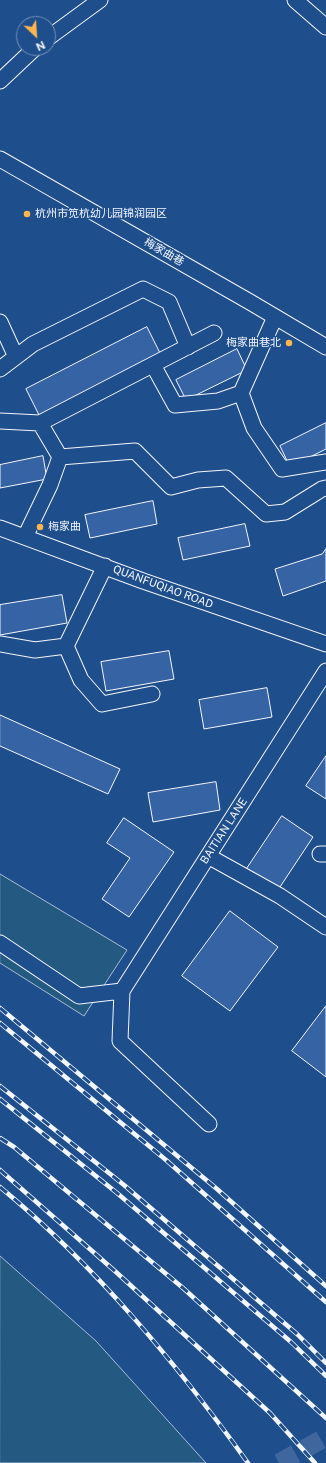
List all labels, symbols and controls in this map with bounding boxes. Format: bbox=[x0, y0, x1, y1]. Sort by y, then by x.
north arrow bbox=[16, 16, 56, 56]
text: N bbox=[34, 39, 47, 53]
place label: 杭州市笕杭幼儿园锦润园区 bbox=[35, 207, 167, 221]
marker: 杭州市笕杭幼儿园锦润园区 bbox=[22, 209, 32, 219]
street label: 梅家曲巷 bbox=[142, 235, 186, 269]
place label: 梅家曲巷北 bbox=[226, 336, 281, 350]
marker: 梅家曲巷北 bbox=[284, 338, 294, 348]
place label: 梅家曲 bbox=[48, 520, 81, 534]
marker: 梅家曲 bbox=[35, 522, 45, 532]
street label: QUANFUQIAO ROAD bbox=[111, 563, 215, 611]
street label: BAITIAN LANE bbox=[198, 795, 250, 867]

